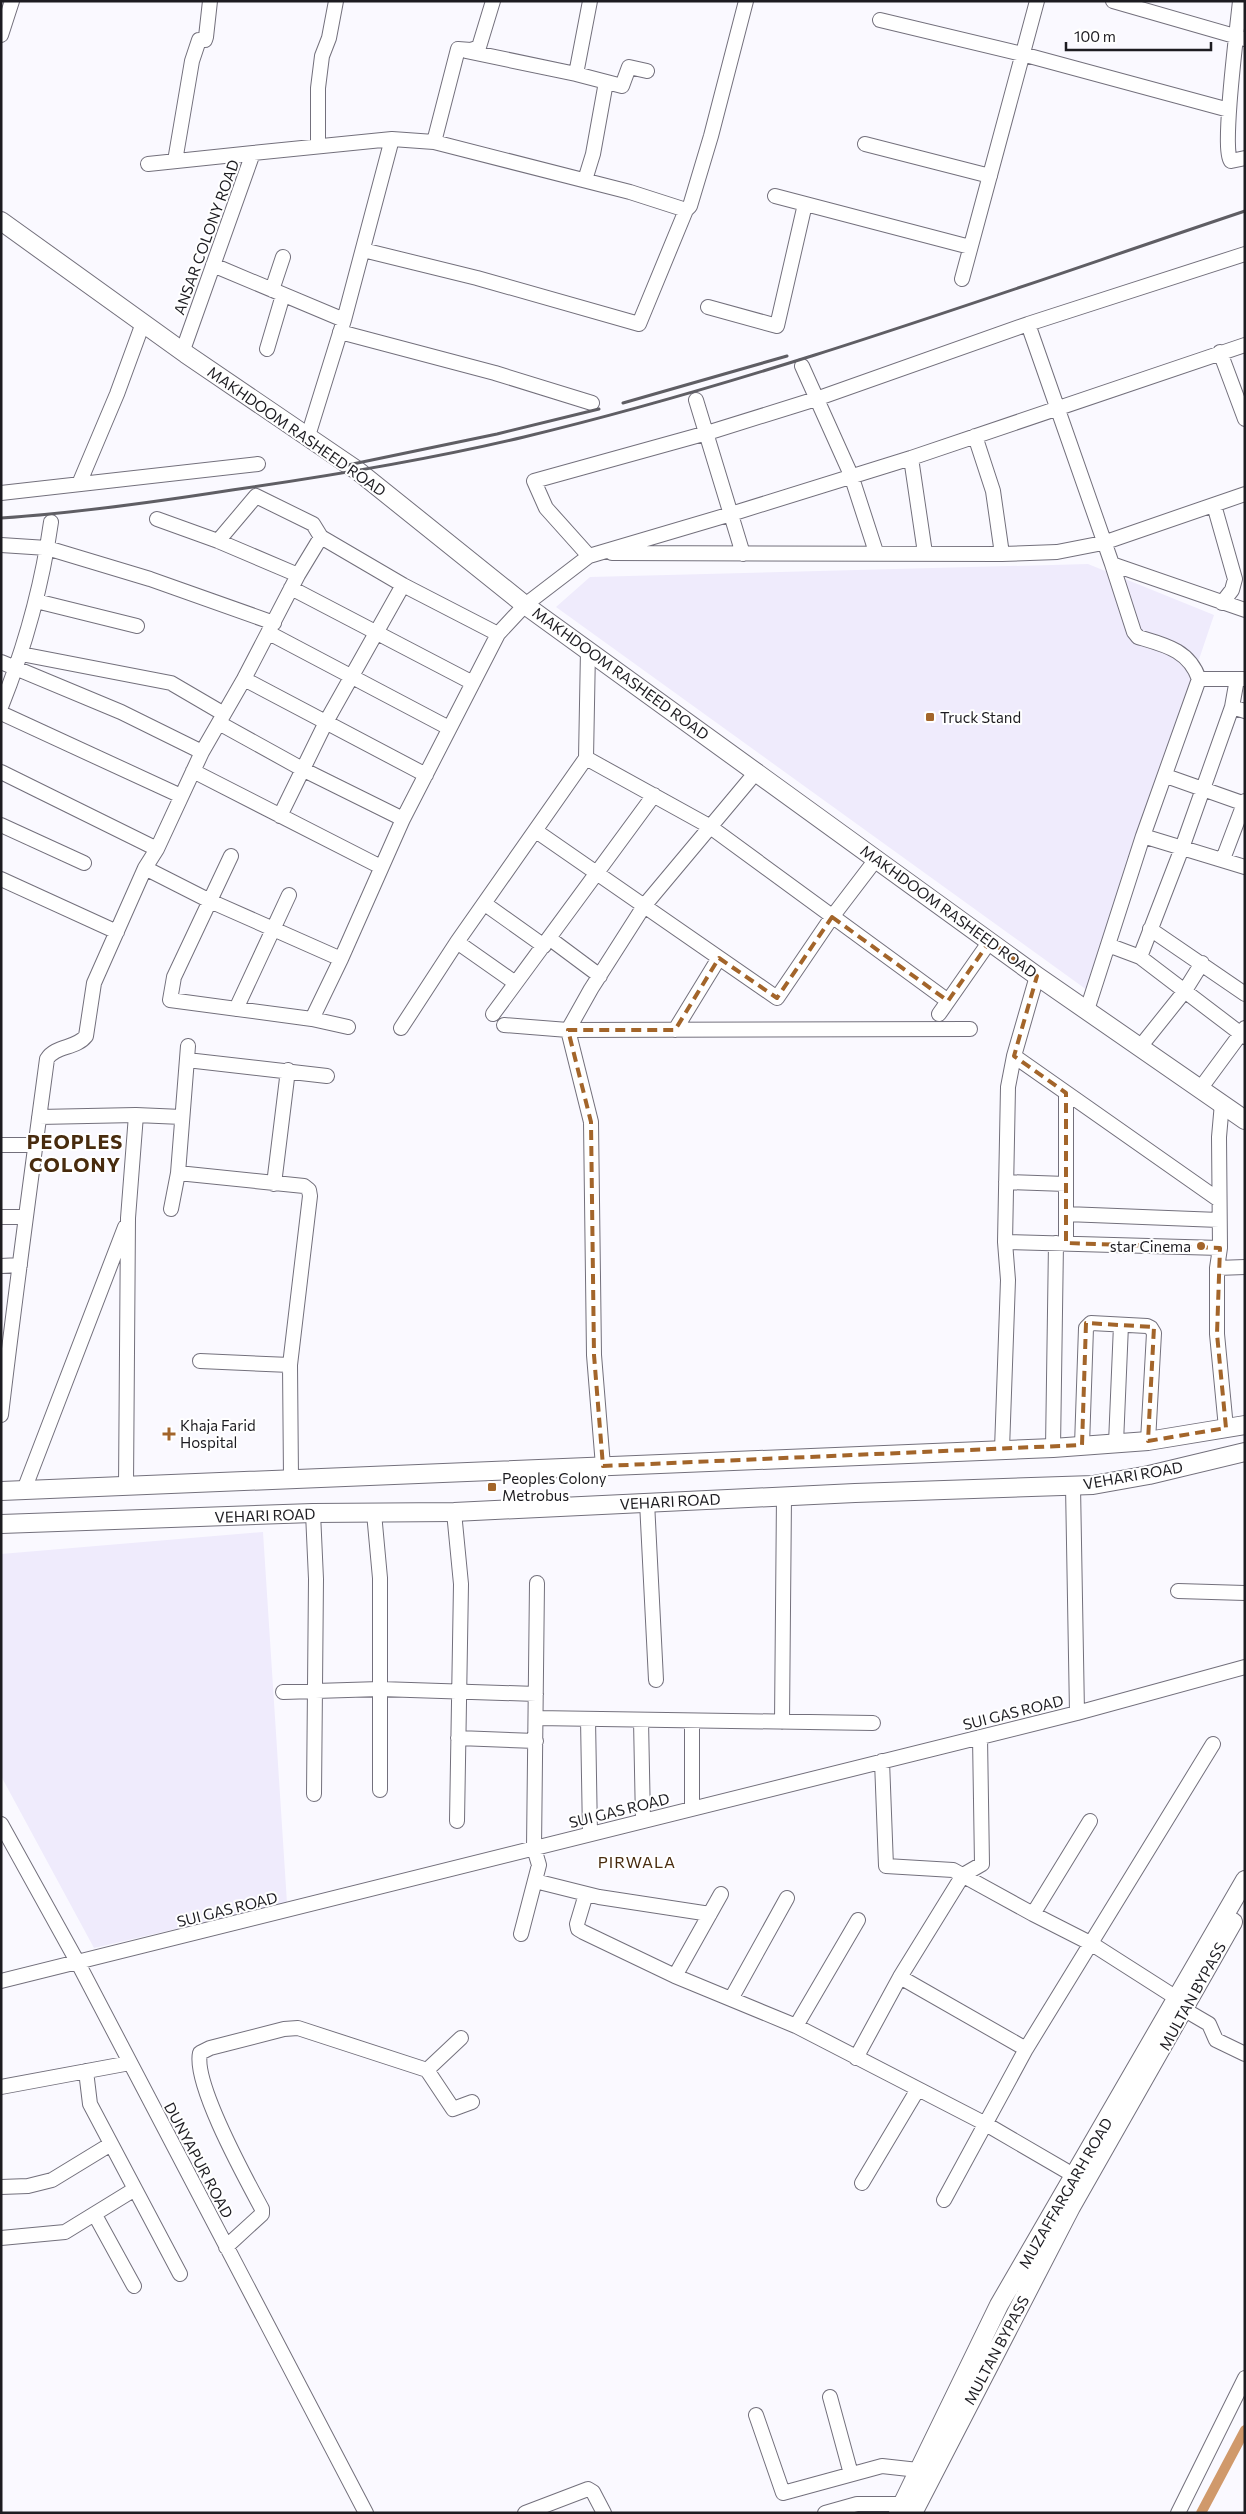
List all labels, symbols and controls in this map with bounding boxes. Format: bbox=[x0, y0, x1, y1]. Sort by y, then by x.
scale bar bbox=[1066, 20, 1211, 52]
text: 100 m bbox=[1074, 27, 1116, 45]
street label: ANSAR COLONY ROAD bbox=[170, 157, 242, 317]
street label: MAKHDOOM RASHEED ROAD bbox=[204, 362, 390, 500]
street label: MAKHDOOM RASHEED ROAD bbox=[529, 603, 713, 743]
place label: Truck Stand bbox=[940, 708, 1021, 726]
marker: Truck Stand bbox=[924, 711, 936, 723]
street label: MAKHDOOM RASHEED ROAD bbox=[857, 841, 1041, 981]
district label: PEOPLES COLONY bbox=[27, 1129, 123, 1176]
place label: star Cinema bbox=[1110, 1237, 1191, 1255]
marker: star Cinema bbox=[1195, 1240, 1207, 1252]
place label: Khaja Farid Hospital bbox=[180, 1416, 256, 1451]
marker: Khaja Farid Hospital bbox=[162, 1427, 176, 1441]
street label: VEHARI ROAD bbox=[1082, 1457, 1184, 1493]
place label: Peoples Colony Metrobus bbox=[502, 1469, 607, 1504]
marker: Peoples Colony Metrobus bbox=[486, 1481, 498, 1493]
street label: VEHARI ROAD bbox=[619, 1489, 721, 1513]
street label: VEHARI ROAD bbox=[214, 1504, 316, 1526]
street label: SUI GAS ROAD bbox=[961, 1691, 1065, 1733]
street label: SUI GAS ROAD bbox=[567, 1789, 671, 1831]
district label: PIRWALA bbox=[598, 1852, 676, 1871]
street label: SUI GAS ROAD bbox=[175, 1888, 279, 1930]
street label: MULTAN BYPASS bbox=[1155, 1939, 1229, 2053]
street label: DUNYAPUR ROAD bbox=[161, 2099, 237, 2221]
street label: MUZAFFARGARH ROAD bbox=[1014, 2115, 1116, 2271]
street label: MULTAN BYPASS bbox=[960, 2292, 1032, 2408]

